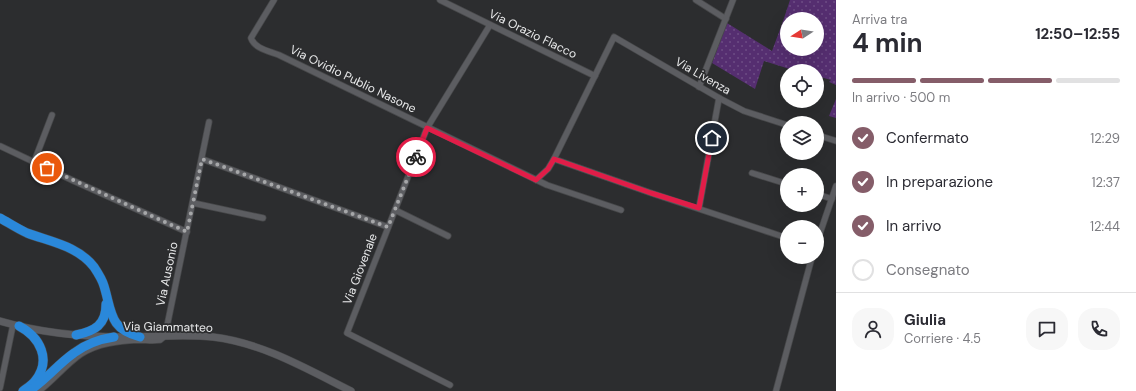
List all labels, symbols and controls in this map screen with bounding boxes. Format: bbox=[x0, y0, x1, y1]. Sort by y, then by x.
street label: Via Orazio Flacco bbox=[486, 6, 580, 62]
text: Arriva tra bbox=[852, 11, 907, 28]
north arrow bbox=[780, 12, 824, 56]
map controls bbox=[780, 12, 824, 264]
text: 12:50–12:55 bbox=[1035, 24, 1120, 44]
text: 4 min bbox=[852, 26, 923, 60]
street label: Via Ovidio Publio Nasone bbox=[287, 41, 419, 117]
street label: Via Livenza bbox=[672, 54, 734, 98]
button: locate bbox=[780, 64, 824, 108]
text: In arrivo · 500 m bbox=[852, 89, 950, 106]
button: layers bbox=[780, 116, 824, 160]
pin bbox=[695, 121, 729, 155]
icon: home bbox=[701, 127, 723, 149]
icon: check bbox=[852, 127, 874, 149]
text: Confermato bbox=[886, 128, 969, 148]
text: 12:29 bbox=[1090, 130, 1120, 147]
courier bbox=[396, 137, 436, 177]
icon: bike bbox=[405, 146, 427, 168]
pin bbox=[30, 151, 64, 185]
icon: bag bbox=[36, 157, 58, 179]
button: + bbox=[780, 168, 824, 212]
icon: check bbox=[852, 171, 874, 193]
text: In preparazione bbox=[886, 172, 993, 192]
text: 12:37 bbox=[1091, 174, 1120, 191]
icon: check bbox=[852, 215, 874, 237]
text: In arrivo bbox=[886, 216, 941, 236]
text: 12:44 bbox=[1090, 218, 1120, 235]
button: − bbox=[780, 220, 824, 264]
street label: Via Giovenale bbox=[339, 231, 381, 307]
street label: Via Ausonio bbox=[152, 240, 182, 308]
text: Consegnato bbox=[886, 260, 970, 280]
button: person bbox=[852, 308, 894, 350]
button: chat bbox=[1026, 308, 1068, 350]
button: phone bbox=[1078, 308, 1120, 350]
text: Giulia bbox=[904, 310, 946, 330]
street label: Via Giammatteo bbox=[123, 318, 213, 336]
text: Corriere · 4.5 bbox=[904, 330, 981, 347]

